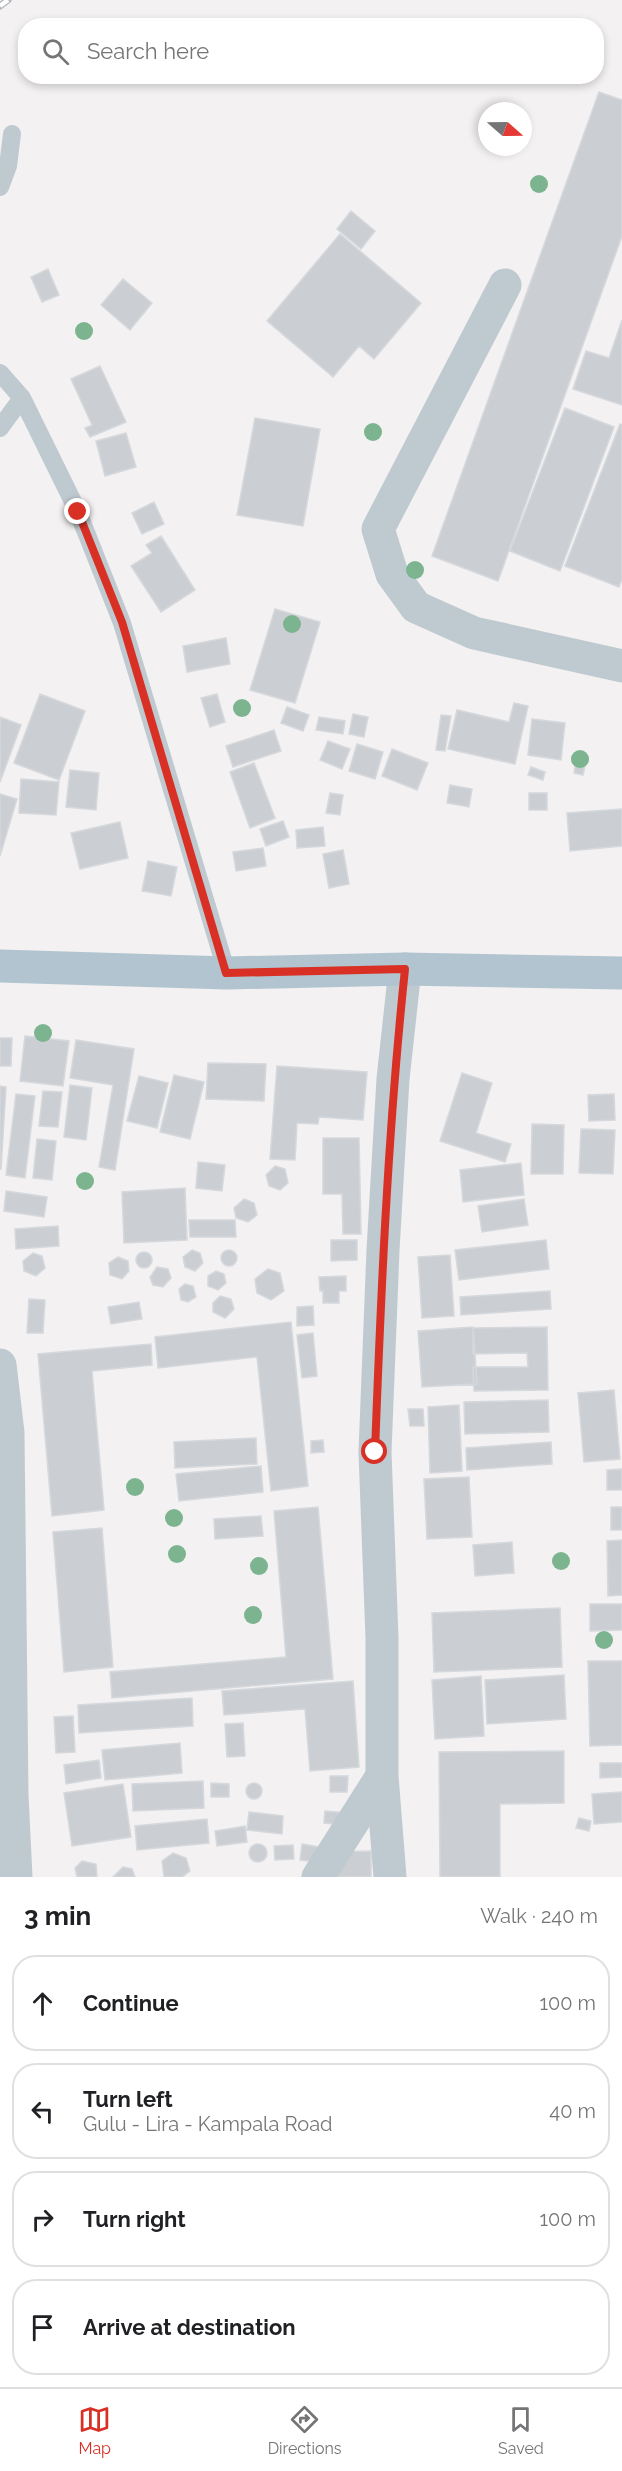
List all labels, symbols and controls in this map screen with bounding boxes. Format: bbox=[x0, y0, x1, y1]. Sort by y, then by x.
search box bbox=[18, 18, 604, 84]
icon: search bbox=[39, 35, 72, 68]
text: Search here bbox=[87, 38, 209, 64]
north arrow bbox=[478, 102, 532, 156]
route end bbox=[64, 498, 90, 524]
route start bbox=[361, 1438, 387, 1464]
text: 3 min bbox=[24, 1901, 91, 1931]
text: Walk · 240 m bbox=[480, 1904, 598, 1928]
icon: ahead bbox=[26, 1987, 59, 2020]
text: Continue bbox=[83, 1990, 179, 2016]
text: 100 m bbox=[539, 1991, 596, 2015]
text: Turn left bbox=[83, 2086, 173, 2112]
icon: left bbox=[26, 2095, 59, 2128]
text: 40 m bbox=[549, 2099, 596, 2123]
text: Gulu - Lira - Kampala Road bbox=[83, 2112, 333, 2136]
icon: right bbox=[26, 2203, 59, 2236]
text: Turn right bbox=[83, 2206, 186, 2232]
text: 100 m bbox=[539, 2207, 596, 2231]
icon: arrive bbox=[26, 2311, 59, 2344]
text: Arrive at destination bbox=[83, 2314, 296, 2340]
tab: Map bbox=[78, 2403, 111, 2458]
tab: Directions bbox=[268, 2403, 342, 2458]
tab: Saved bbox=[498, 2403, 544, 2458]

